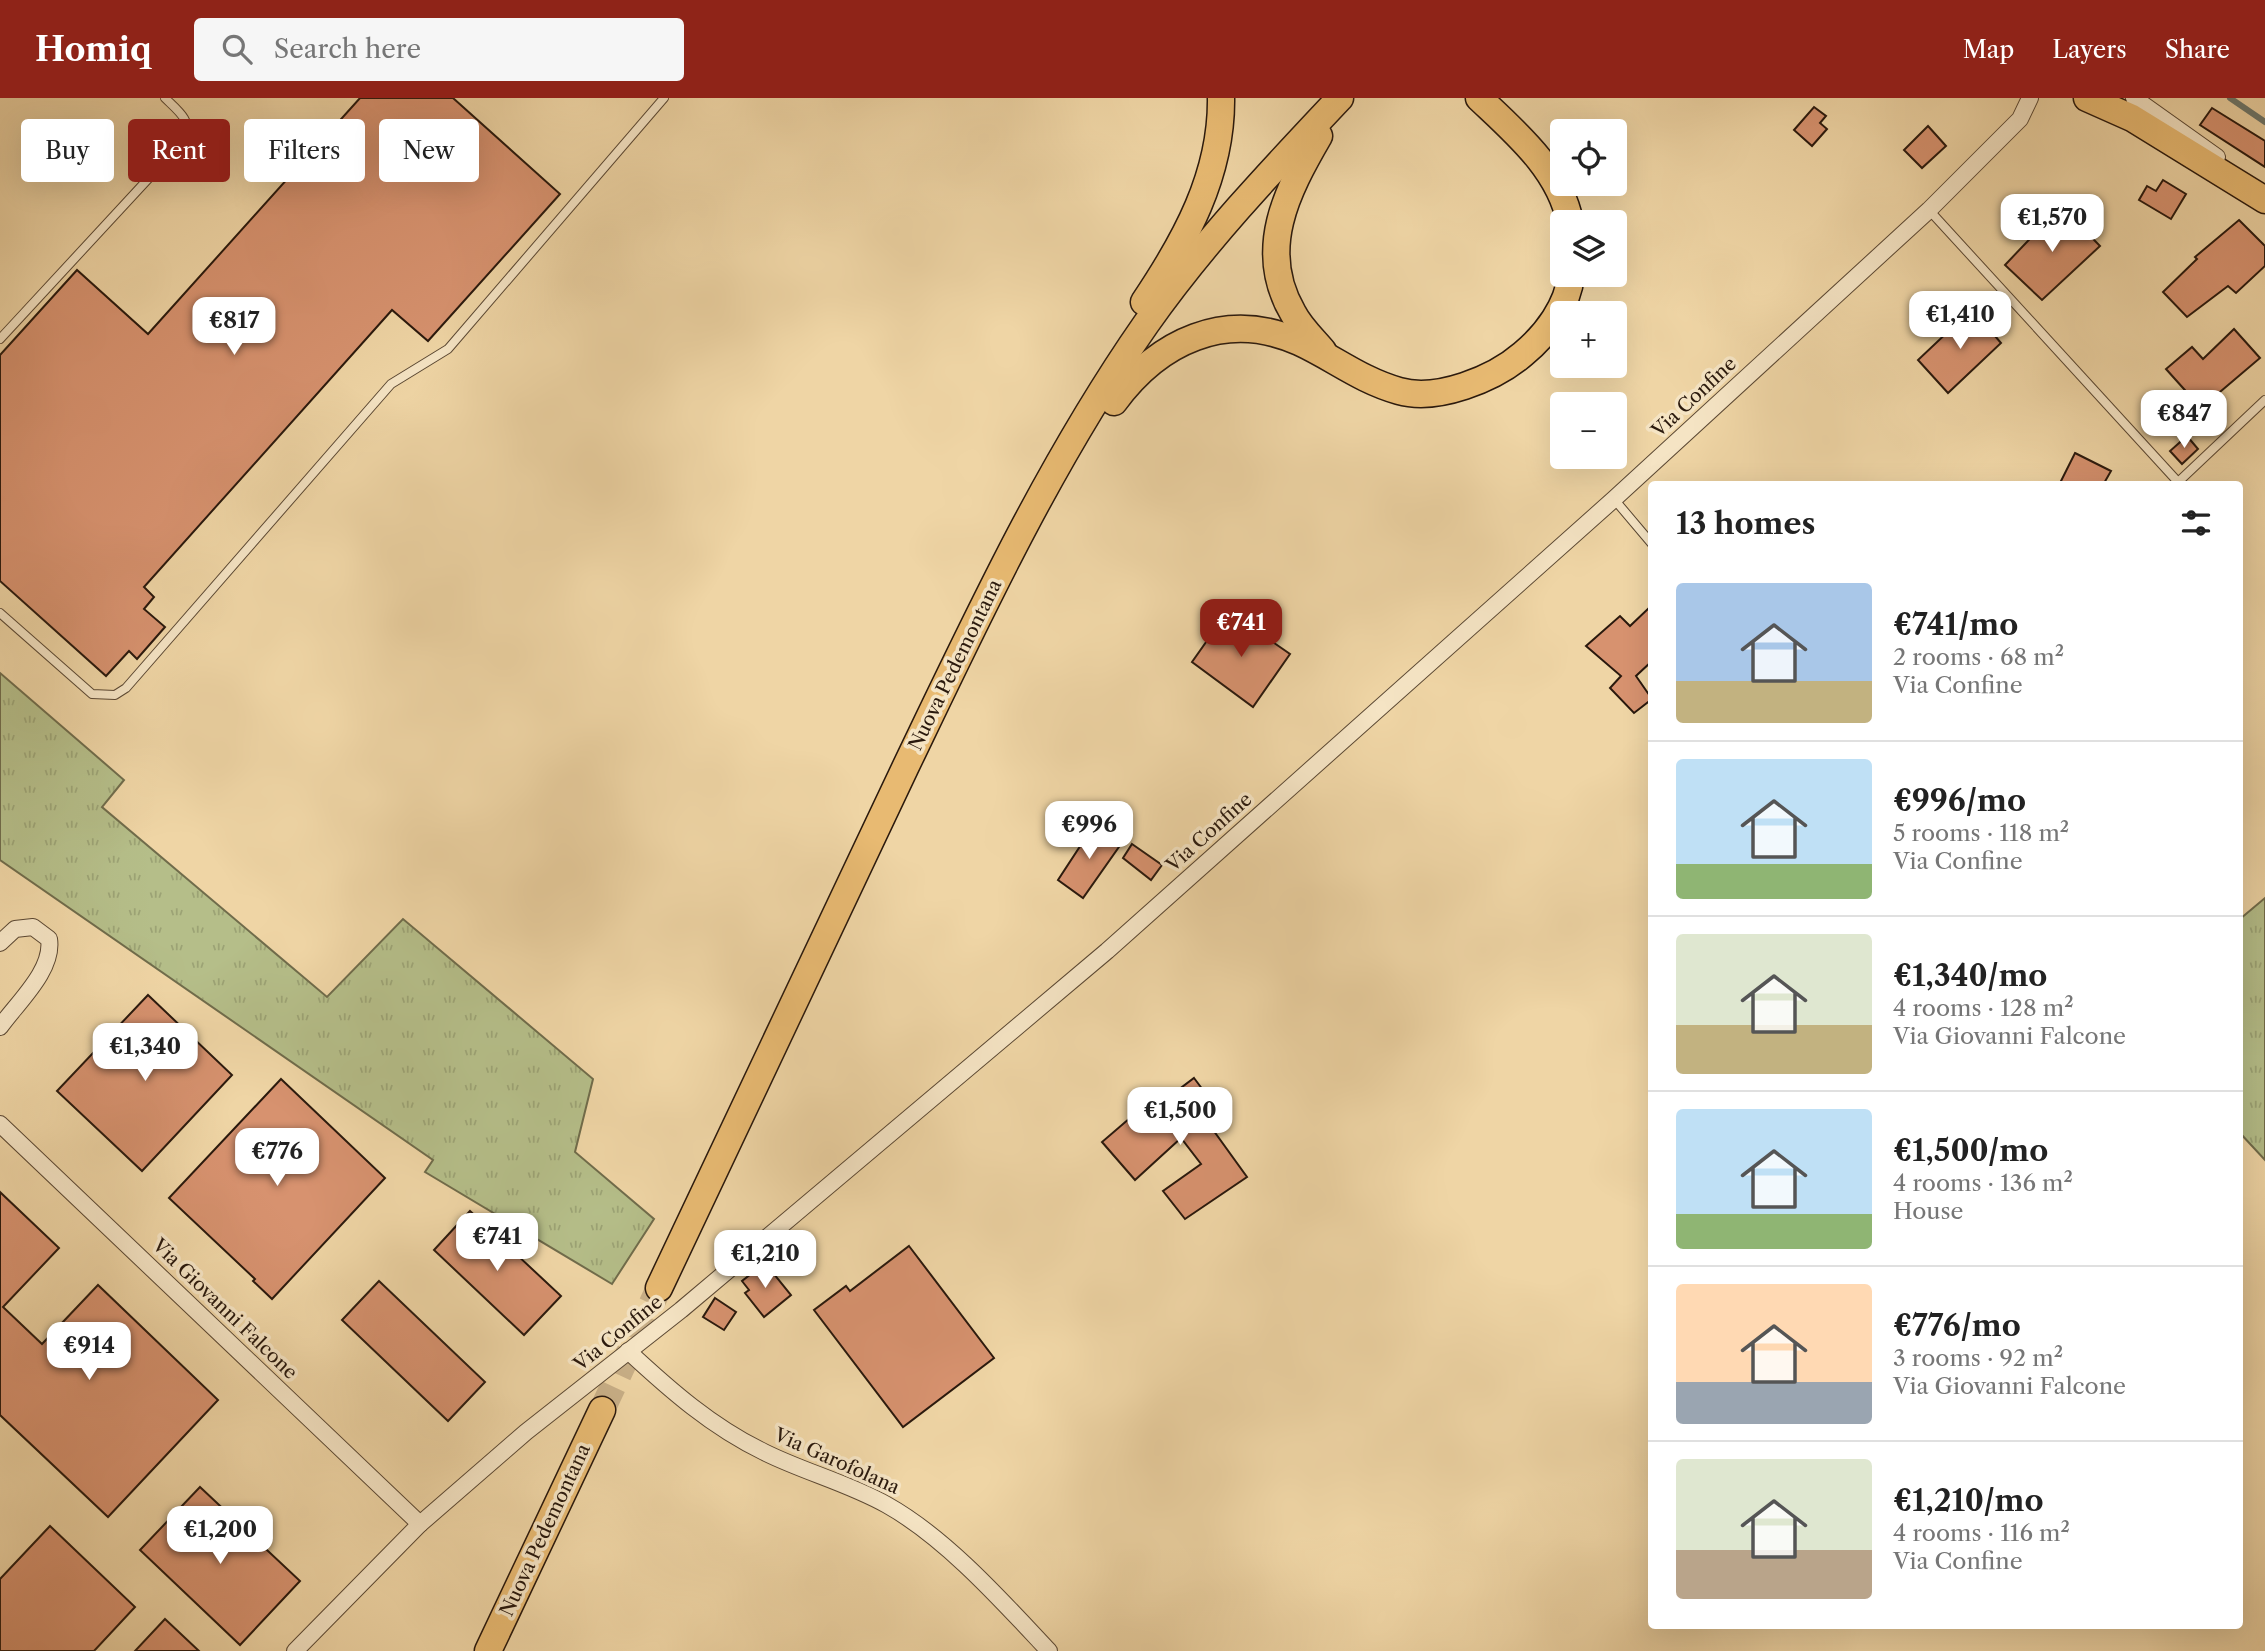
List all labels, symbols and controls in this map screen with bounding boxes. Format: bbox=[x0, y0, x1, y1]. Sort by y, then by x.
search box bbox=[194, 18, 684, 81]
text: Homiq bbox=[35, 29, 152, 70]
icon: search bbox=[218, 30, 256, 68]
text: Search here bbox=[274, 33, 421, 65]
text: Map bbox=[1963, 35, 2014, 64]
text: Layers bbox=[2052, 35, 2127, 64]
text: Share bbox=[2165, 35, 2230, 64]
chip: Buy bbox=[21, 119, 114, 182]
chip: Rent bbox=[128, 119, 230, 182]
chip: Filters bbox=[244, 119, 365, 182]
chip: New bbox=[379, 119, 479, 182]
map controls bbox=[1550, 119, 1627, 469]
button: locate bbox=[1550, 119, 1627, 196]
pin: €1,570 bbox=[1995, 194, 2109, 254]
text: €1,570 bbox=[2017, 203, 2087, 231]
button: layers bbox=[1550, 210, 1627, 287]
pin: €1,410 bbox=[1903, 292, 2017, 351]
pin: €817 bbox=[193, 298, 275, 357]
text: €1,410 bbox=[1925, 300, 1995, 328]
button: + bbox=[1550, 301, 1627, 378]
text: €817 bbox=[208, 306, 260, 334]
street label: Via Confine bbox=[1646, 352, 1741, 443]
pin: €847 bbox=[2143, 390, 2225, 450]
button: − bbox=[1550, 392, 1627, 469]
text: €847 bbox=[2157, 399, 2211, 427]
icon: filters bbox=[2177, 504, 2215, 542]
text: 13 homes bbox=[1676, 505, 1815, 542]
street label: Nuova Pedemontana bbox=[904, 576, 1006, 754]
pin: €741 bbox=[1200, 600, 1282, 659]
text: €741/mo bbox=[1893, 606, 2018, 643]
text: €741 bbox=[1216, 608, 1266, 636]
icon: home bbox=[1732, 611, 1816, 695]
text: 2 rooms · 68 m² bbox=[1893, 643, 2064, 671]
text: Via Confine bbox=[1893, 671, 2023, 699]
text: €996/mo bbox=[1893, 782, 2026, 819]
icon: home bbox=[1732, 787, 1816, 871]
street label: Via Confine bbox=[1161, 788, 1256, 877]
pin: €996 bbox=[1048, 802, 1130, 861]
text: €996 bbox=[1061, 810, 1117, 838]
text: 5 rooms · 118 m² bbox=[1893, 819, 2069, 847]
text: Via Confine bbox=[1893, 847, 2023, 875]
text: €1,340/mo bbox=[1893, 957, 2047, 994]
icon: home bbox=[1732, 962, 1816, 1046]
text: 4 rooms · 128 m² bbox=[1893, 994, 2074, 1022]
text: Via Giovanni Falcone bbox=[1893, 1022, 2126, 1050]
pin: €1,340 bbox=[88, 1024, 202, 1083]
text: €1,340 bbox=[109, 1032, 181, 1060]
pin: €1,500 bbox=[1123, 1088, 1237, 1147]
text: €1,500 bbox=[1143, 1096, 1217, 1124]
pin: €776 bbox=[236, 1128, 318, 1188]
text: €1,500/mo bbox=[1893, 1132, 2048, 1169]
text: €776 bbox=[251, 1137, 303, 1165]
icon: home bbox=[1732, 1137, 1816, 1221]
text: 4 rooms · 136 m² bbox=[1893, 1169, 2073, 1197]
text: House bbox=[1893, 1197, 1963, 1225]
pin: €741 bbox=[456, 1214, 538, 1273]
text: €741 bbox=[472, 1222, 522, 1250]
pin: €1,210 bbox=[708, 1230, 822, 1290]
street label: Via Giovanni Falcone bbox=[147, 1233, 302, 1384]
text: €1,210 bbox=[730, 1239, 800, 1267]
street label: Via Confine bbox=[568, 1290, 667, 1376]
text: €776/mo bbox=[1893, 1307, 2021, 1344]
icon: home bbox=[1732, 1312, 1816, 1396]
pin: €914 bbox=[48, 1322, 130, 1382]
text: €914 bbox=[63, 1331, 115, 1359]
text: 3 rooms · 92 m² bbox=[1893, 1344, 2063, 1372]
text: Via Giovanni Falcone bbox=[1893, 1372, 2126, 1400]
street label: Via Garofolana bbox=[770, 1423, 903, 1499]
street label: Nuova Pedemontana bbox=[495, 1440, 595, 1620]
text: €1,210/mo bbox=[1893, 1482, 2044, 1519]
icon: home bbox=[1732, 1487, 1816, 1571]
pin: €1,200 bbox=[163, 1506, 277, 1566]
text: €1,200 bbox=[183, 1515, 257, 1543]
text: 4 rooms · 116 m² bbox=[1893, 1519, 2070, 1547]
text: Via Confine bbox=[1893, 1547, 2023, 1575]

